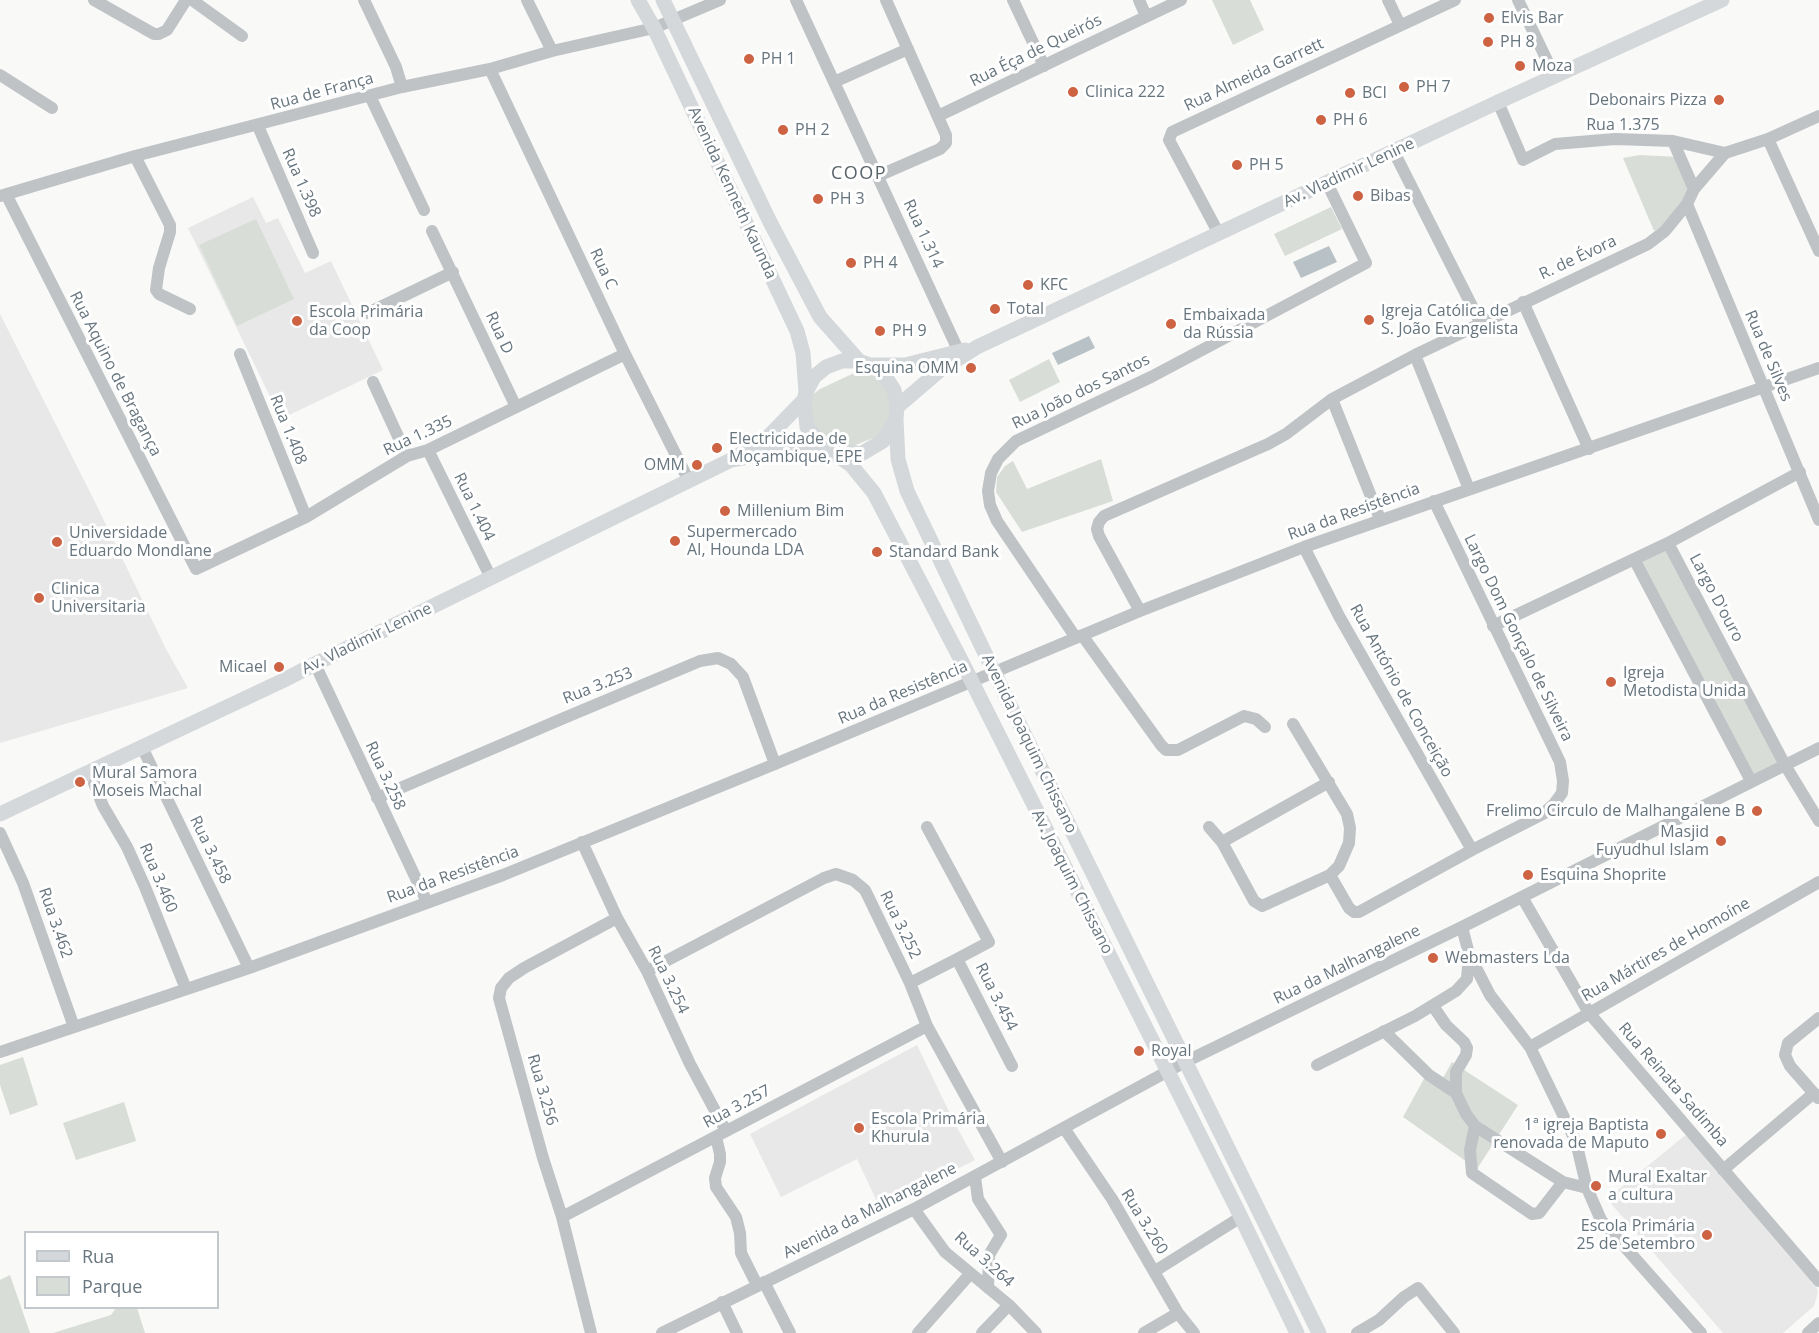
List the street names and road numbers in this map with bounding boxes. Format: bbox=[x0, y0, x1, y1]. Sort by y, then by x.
street label: Rua Éça de Queirós bbox=[967, 11, 1105, 91]
street label: Rua Almeida Garrett bbox=[1181, 34, 1327, 116]
street label: Rua de França bbox=[268, 69, 376, 115]
street label: Avenida Kenneth Kaunda bbox=[684, 104, 780, 282]
street label: Rua 1.375 bbox=[1586, 115, 1660, 135]
street label: Av. Vladimir Lenine bbox=[1280, 134, 1418, 212]
street label: Rua 1.398 bbox=[277, 146, 325, 220]
street label: Rua 1.314 bbox=[899, 197, 947, 271]
street label: R. de Évora bbox=[1536, 232, 1620, 284]
street label: Rua C bbox=[585, 246, 621, 292]
street label: Rua Aquino de Bragança bbox=[65, 288, 165, 460]
street label: Rua de Silves bbox=[1740, 308, 1796, 404]
street label: Rua D bbox=[481, 309, 517, 357]
street label: Rua João dos Santos bbox=[1009, 350, 1153, 434]
street label: Rua 1.408 bbox=[265, 392, 311, 468]
street label: Rua 1.335 bbox=[381, 412, 455, 460]
street label: Rua 1.404 bbox=[449, 470, 499, 544]
street label: Rua da Resistência bbox=[1285, 479, 1423, 545]
street label: Largo Dom Gonçalo de Silveira bbox=[1459, 531, 1577, 745]
street label: Largo D'ouro bbox=[1685, 551, 1747, 645]
street label: Av. Vladimir Lenine bbox=[299, 599, 435, 679]
street label: Rua António de Conceição bbox=[1345, 601, 1457, 781]
street label: Avenida Joaquim Chissano bbox=[977, 651, 1081, 837]
street label: Rua da Resistência bbox=[835, 657, 971, 729]
street label: Rua 3.253 bbox=[560, 663, 636, 709]
street label: Rua 3.258 bbox=[361, 739, 409, 813]
street label: Av. Joaquim Chissano bbox=[1027, 807, 1117, 957]
street label: Rua 3.458 bbox=[185, 813, 235, 887]
street label: Rua 3.460 bbox=[135, 840, 181, 916]
street label: Rua da Resistência bbox=[384, 842, 522, 908]
street label: Rua 3.462 bbox=[34, 885, 76, 961]
street label: Rua 3.252 bbox=[875, 888, 925, 962]
street label: Rua Mártires de Homoíne bbox=[1578, 894, 1754, 1006]
street label: Rua da Malhangalene bbox=[1271, 921, 1423, 1009]
street label: Rua 3.254 bbox=[643, 943, 693, 1017]
street label: Rua 3.454 bbox=[971, 960, 1021, 1034]
street label: Rua Reinata Sadimba bbox=[1614, 1019, 1732, 1151]
street label: Rua 3.256 bbox=[523, 1052, 561, 1128]
street label: Rua 3.257 bbox=[700, 1081, 774, 1133]
street label: Avenida da Malhangalene bbox=[780, 1159, 960, 1263]
street label: Rua 3.260 bbox=[1116, 1186, 1172, 1258]
street label: Rua 3.264 bbox=[950, 1228, 1018, 1292]

